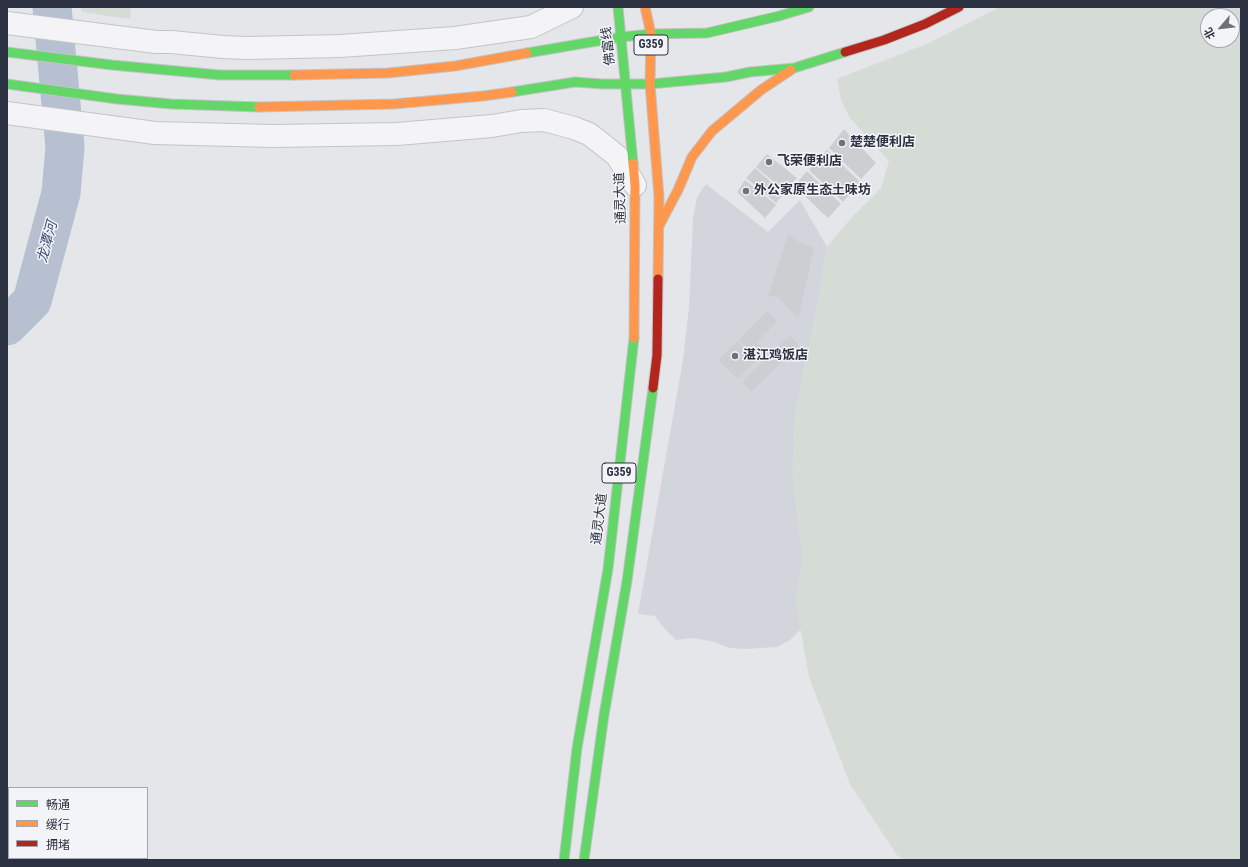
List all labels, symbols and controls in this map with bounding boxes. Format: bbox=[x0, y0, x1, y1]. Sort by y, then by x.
north arrow bbox=[1200, 8, 1240, 48]
text: 北 bbox=[1202, 25, 1218, 41]
street label: 佛富线 bbox=[599, 26, 619, 66]
road number: G359 bbox=[634, 35, 668, 55]
place label: 楚楚便利店 bbox=[850, 135, 915, 151]
marker: 楚楚便利店 bbox=[837, 138, 847, 148]
place label: 飞荣便利店 bbox=[777, 154, 842, 170]
marker: 飞荣便利店 bbox=[764, 157, 774, 167]
street label: 通灵大道 bbox=[612, 172, 630, 224]
place label: 外公家原生态土味坊 bbox=[754, 183, 871, 199]
marker: 外公家原生态土味坊 bbox=[741, 186, 751, 196]
water label: 龙潭河 bbox=[34, 220, 62, 264]
place label: 湛江鸡饭店 bbox=[743, 348, 808, 364]
marker: 湛江鸡饭店 bbox=[730, 351, 740, 361]
road number: G359 bbox=[602, 463, 636, 483]
street label: 通灵大道 bbox=[589, 492, 611, 546]
legend bbox=[8, 787, 148, 859]
text: 畅通 bbox=[46, 798, 70, 812]
text: 缓行 bbox=[46, 818, 70, 832]
text: 拥堵 bbox=[46, 838, 70, 852]

